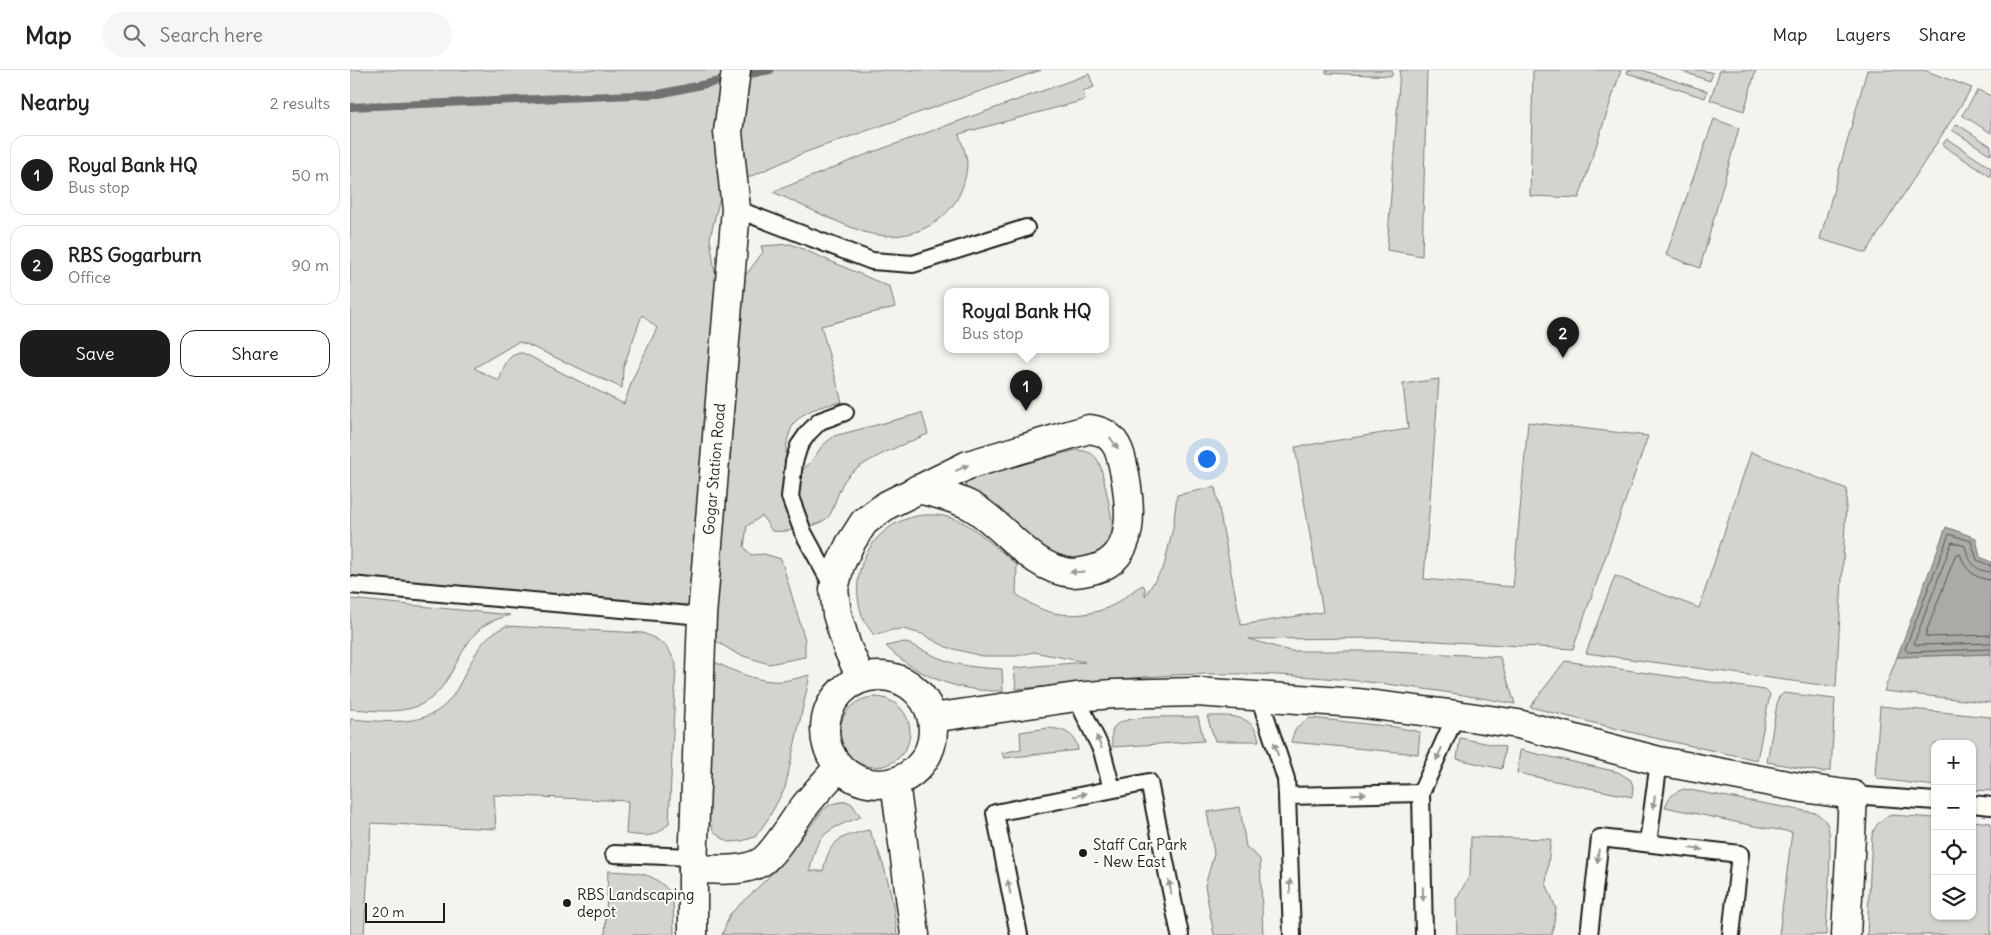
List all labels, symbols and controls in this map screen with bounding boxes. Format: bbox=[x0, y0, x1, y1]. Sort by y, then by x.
search box bbox=[102, 12, 452, 57]
text: Map bbox=[25, 20, 72, 50]
icon: search bbox=[120, 21, 148, 49]
text: Search here bbox=[160, 23, 263, 47]
text: Map bbox=[1772, 23, 1807, 46]
text: Layers bbox=[1835, 23, 1891, 46]
text: Share bbox=[1919, 23, 1966, 46]
text: Nearby bbox=[20, 89, 90, 116]
text: 2 results bbox=[270, 93, 330, 113]
text: Royal Bank HQ bbox=[68, 153, 198, 177]
text: 1 bbox=[34, 165, 40, 185]
text: 50 m bbox=[291, 165, 329, 185]
text: Bus stop bbox=[68, 177, 130, 197]
text: RBS Gogarburn bbox=[68, 243, 202, 267]
text: 2 bbox=[33, 255, 41, 275]
text: 90 m bbox=[291, 255, 329, 275]
text: Office bbox=[68, 267, 111, 287]
popup bbox=[944, 288, 1109, 353]
text: Royal Bank HQ bbox=[962, 299, 1091, 323]
pin: 2 bbox=[1547, 317, 1579, 358]
text: Bus stop bbox=[962, 323, 1023, 343]
button: Save bbox=[20, 330, 170, 377]
button: Share bbox=[180, 330, 330, 377]
pin: 1 bbox=[1010, 370, 1042, 411]
street label: Gogar Station Road bbox=[699, 402, 729, 536]
one-way arrow bbox=[1108, 436, 1119, 449]
your location bbox=[1194, 446, 1220, 472]
one-way arrow bbox=[955, 463, 969, 471]
one-way arrow bbox=[1069, 568, 1085, 576]
one-way arrow bbox=[1094, 735, 1102, 749]
map controls bbox=[1931, 740, 1976, 920]
button: + bbox=[1931, 740, 1976, 785]
one-way arrow bbox=[1271, 741, 1279, 756]
one-way arrow bbox=[1434, 747, 1442, 761]
button: − bbox=[1931, 785, 1976, 830]
one-way arrow bbox=[1352, 790, 1368, 798]
one-way arrow bbox=[1072, 791, 1088, 799]
one-way arrow bbox=[1649, 794, 1657, 810]
button: locate bbox=[1931, 830, 1976, 875]
place label: Staff Car Park - New East bbox=[1093, 835, 1187, 871]
one-way arrow bbox=[1689, 845, 1705, 853]
marker: Staff Car Park - New East bbox=[1077, 847, 1089, 859]
one-way arrow bbox=[1594, 848, 1602, 864]
button: layers bbox=[1931, 875, 1976, 920]
one-way arrow bbox=[1286, 878, 1294, 894]
one-way arrow bbox=[1005, 879, 1013, 895]
one-way arrow bbox=[1166, 880, 1174, 895]
place label: RBS Landscaping depot bbox=[577, 885, 694, 921]
one-way arrow bbox=[1419, 886, 1427, 902]
marker: RBS Landscaping depot bbox=[561, 897, 573, 909]
scale bar bbox=[365, 900, 445, 923]
text: 20 m bbox=[372, 903, 405, 921]

